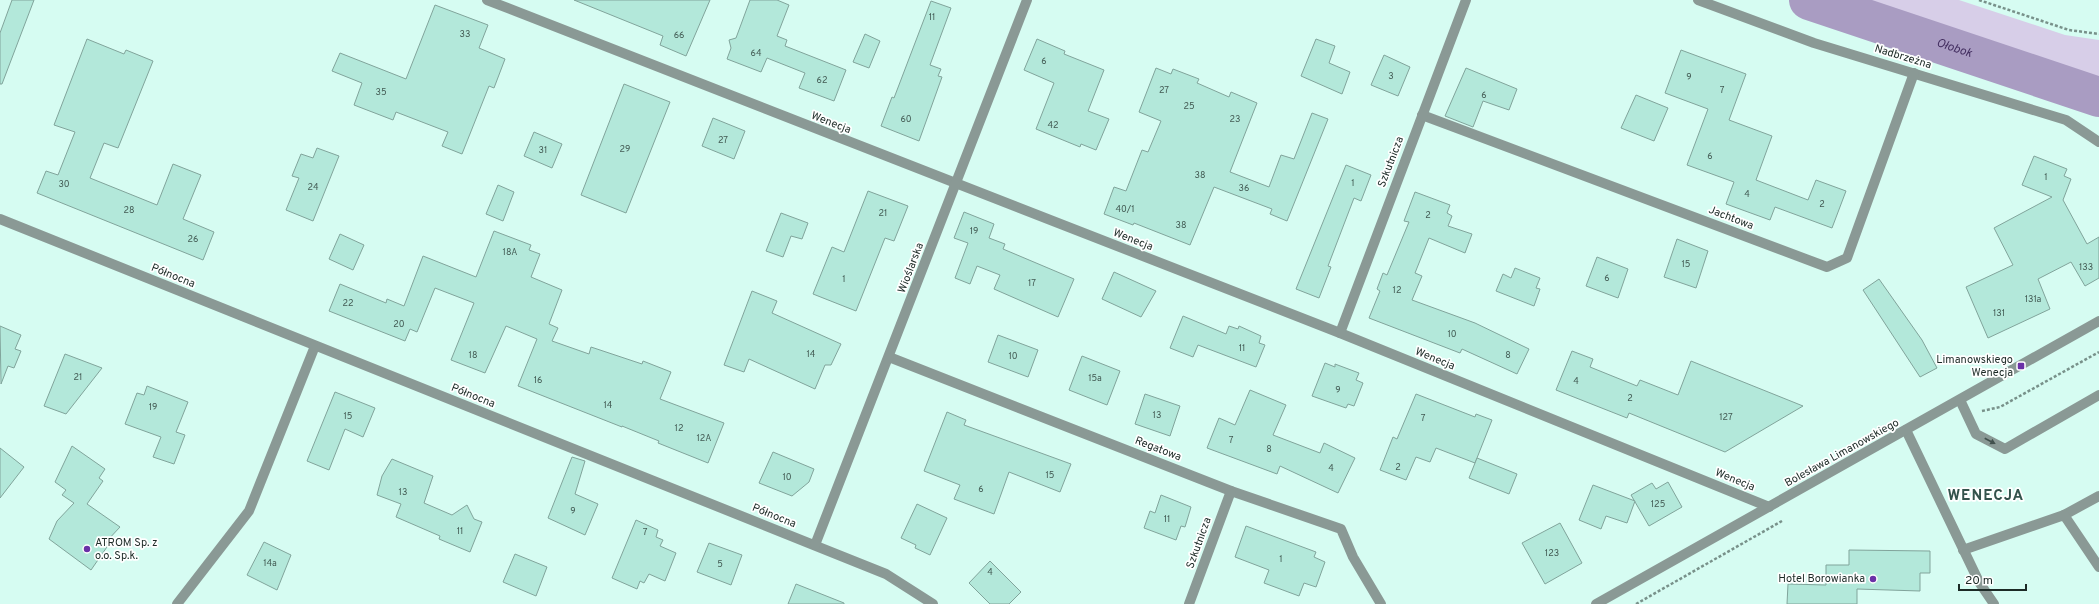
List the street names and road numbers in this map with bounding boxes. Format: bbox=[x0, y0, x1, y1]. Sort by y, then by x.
street label: Nadbrzeżna bbox=[1873, 42, 1933, 72]
street label: Wenecja bbox=[809, 109, 853, 137]
street label: Szkutnicza bbox=[1375, 134, 1407, 189]
street label: Jachtowa bbox=[1707, 203, 1756, 233]
street label: Wenecja bbox=[1111, 226, 1155, 254]
street label: Wioślarska bbox=[895, 241, 927, 295]
street label: Północna bbox=[149, 261, 197, 291]
street label: Wenecja bbox=[1413, 345, 1457, 373]
street label: Północna bbox=[449, 381, 497, 411]
street label: Bolesława Limanowskiego bbox=[1782, 416, 1902, 490]
street label: Regatowa bbox=[1133, 434, 1183, 464]
street label: Wenecja bbox=[1713, 466, 1757, 494]
street label: Północna bbox=[750, 501, 798, 531]
street label: Szkutnicza bbox=[1183, 515, 1215, 571]

